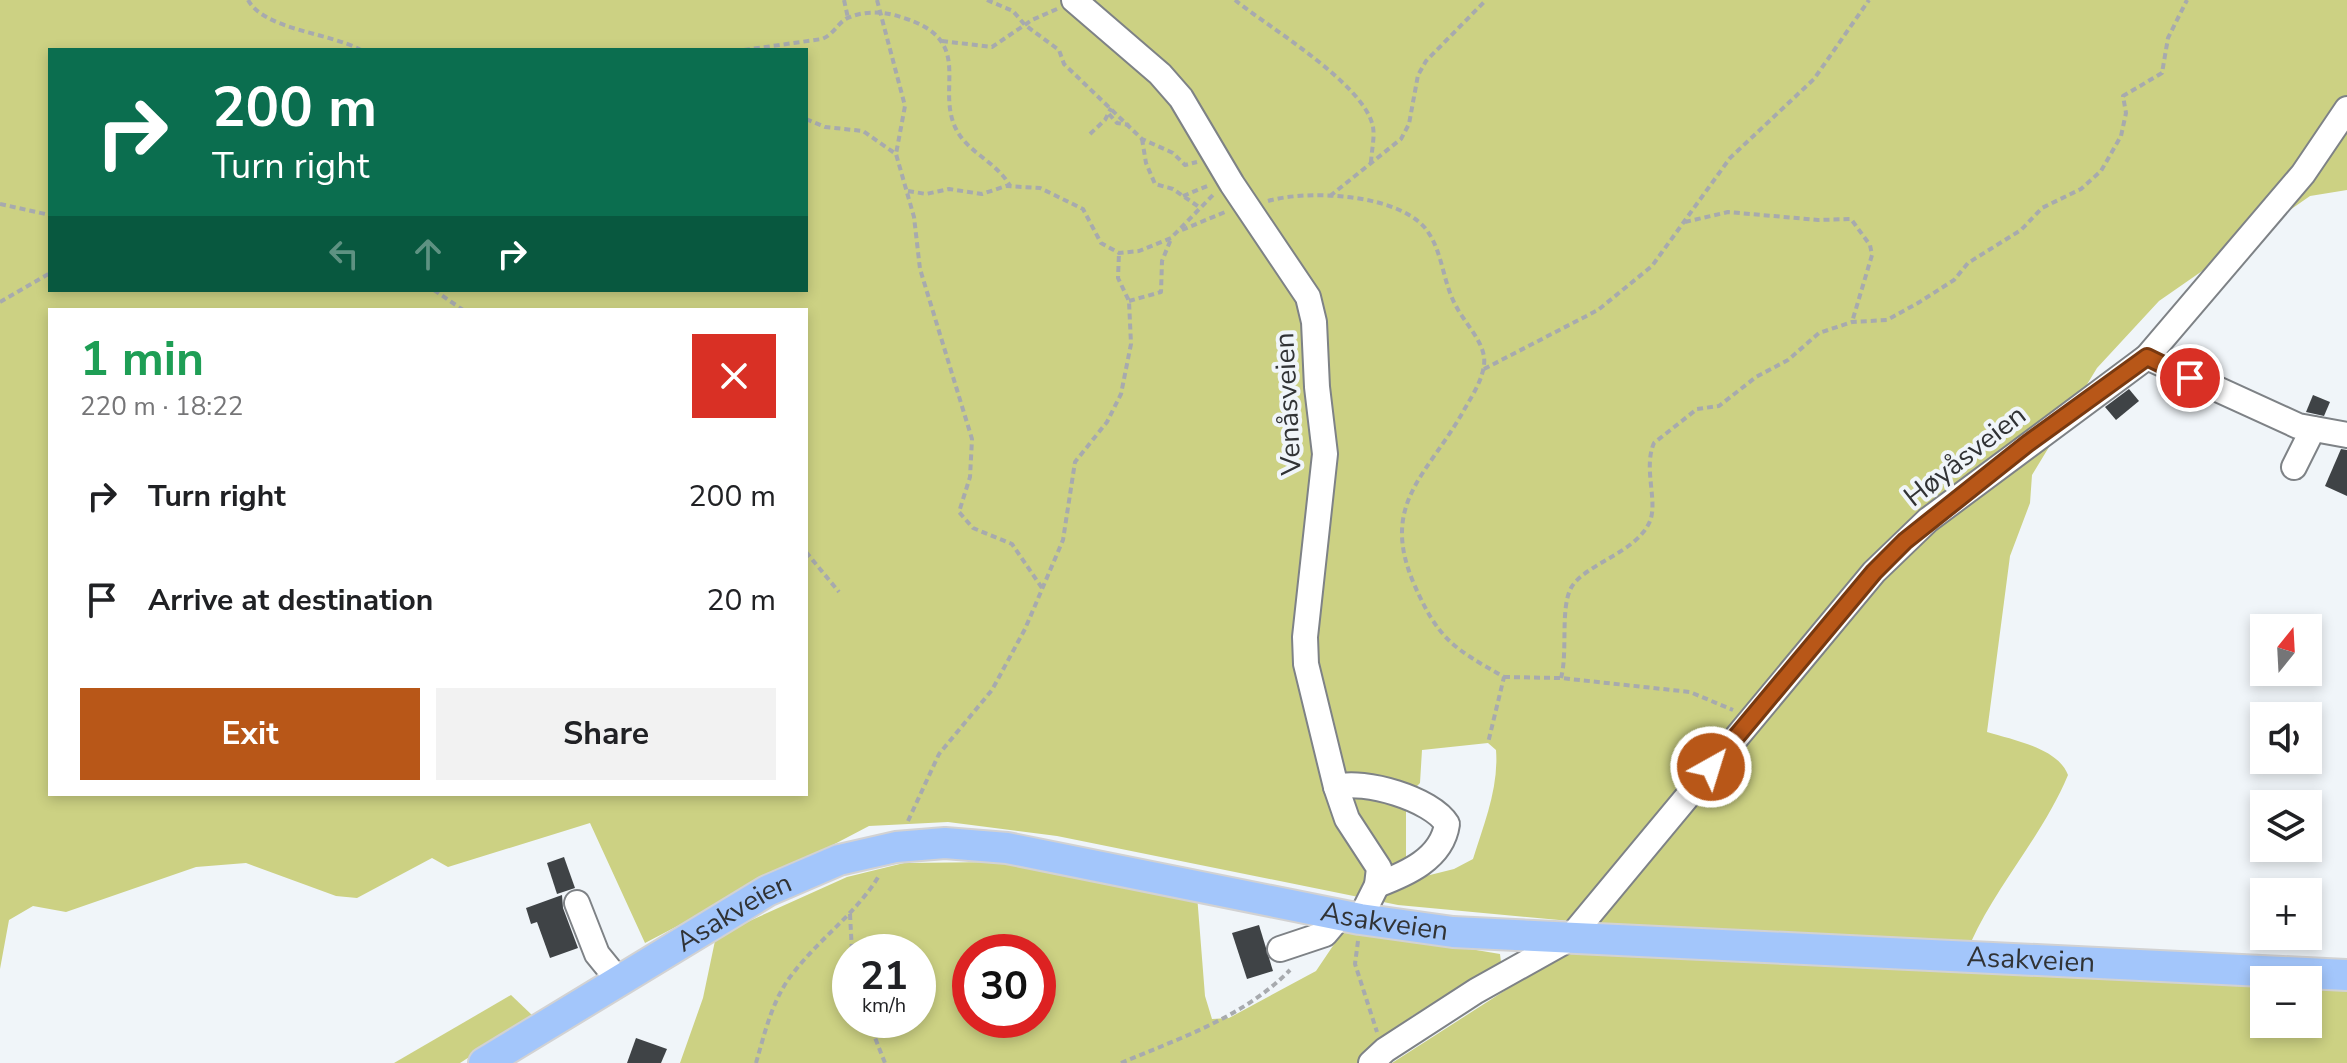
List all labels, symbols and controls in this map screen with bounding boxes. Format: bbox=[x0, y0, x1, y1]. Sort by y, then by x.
text: 200 m bbox=[212, 69, 377, 146]
icon: right bbox=[80, 80, 184, 184]
text: Turn right bbox=[212, 142, 369, 191]
icon: left bbox=[322, 232, 366, 276]
icon: ahead bbox=[406, 232, 450, 276]
icon: right bbox=[490, 232, 534, 276]
text: 1 min bbox=[80, 326, 204, 392]
street label: Venåsveien bbox=[1265, 332, 1311, 477]
button: close bbox=[692, 334, 776, 418]
pin bbox=[2156, 344, 2224, 412]
icon: arrive bbox=[2168, 356, 2212, 400]
text: 220 m · 18:22 bbox=[80, 389, 243, 424]
street label: Høyåsveien bbox=[1896, 396, 2034, 516]
icon: right bbox=[80, 474, 124, 518]
text: Turn right bbox=[148, 476, 286, 517]
text: 200 m bbox=[689, 476, 776, 517]
icon: arrive bbox=[80, 578, 124, 622]
text: Arrive at destination bbox=[148, 580, 433, 621]
text: 20 m bbox=[707, 580, 776, 621]
north arrow bbox=[2250, 614, 2322, 686]
map controls bbox=[2250, 614, 2322, 1038]
button: Exit bbox=[80, 688, 420, 780]
button: Share bbox=[436, 688, 776, 780]
button: sound bbox=[2250, 702, 2322, 774]
position arrow bbox=[1669, 725, 1753, 809]
button: layers bbox=[2250, 790, 2322, 862]
street label: Asakveien bbox=[669, 864, 798, 961]
button: + bbox=[2250, 878, 2322, 950]
street label: Asakveien bbox=[1317, 893, 1451, 950]
speed limit sign: 30 bbox=[952, 934, 1056, 1038]
street label: Asakveien bbox=[1966, 938, 2096, 982]
text: 21 bbox=[860, 949, 908, 1003]
button: − bbox=[2250, 966, 2322, 1038]
text: km/h bbox=[862, 992, 906, 1019]

